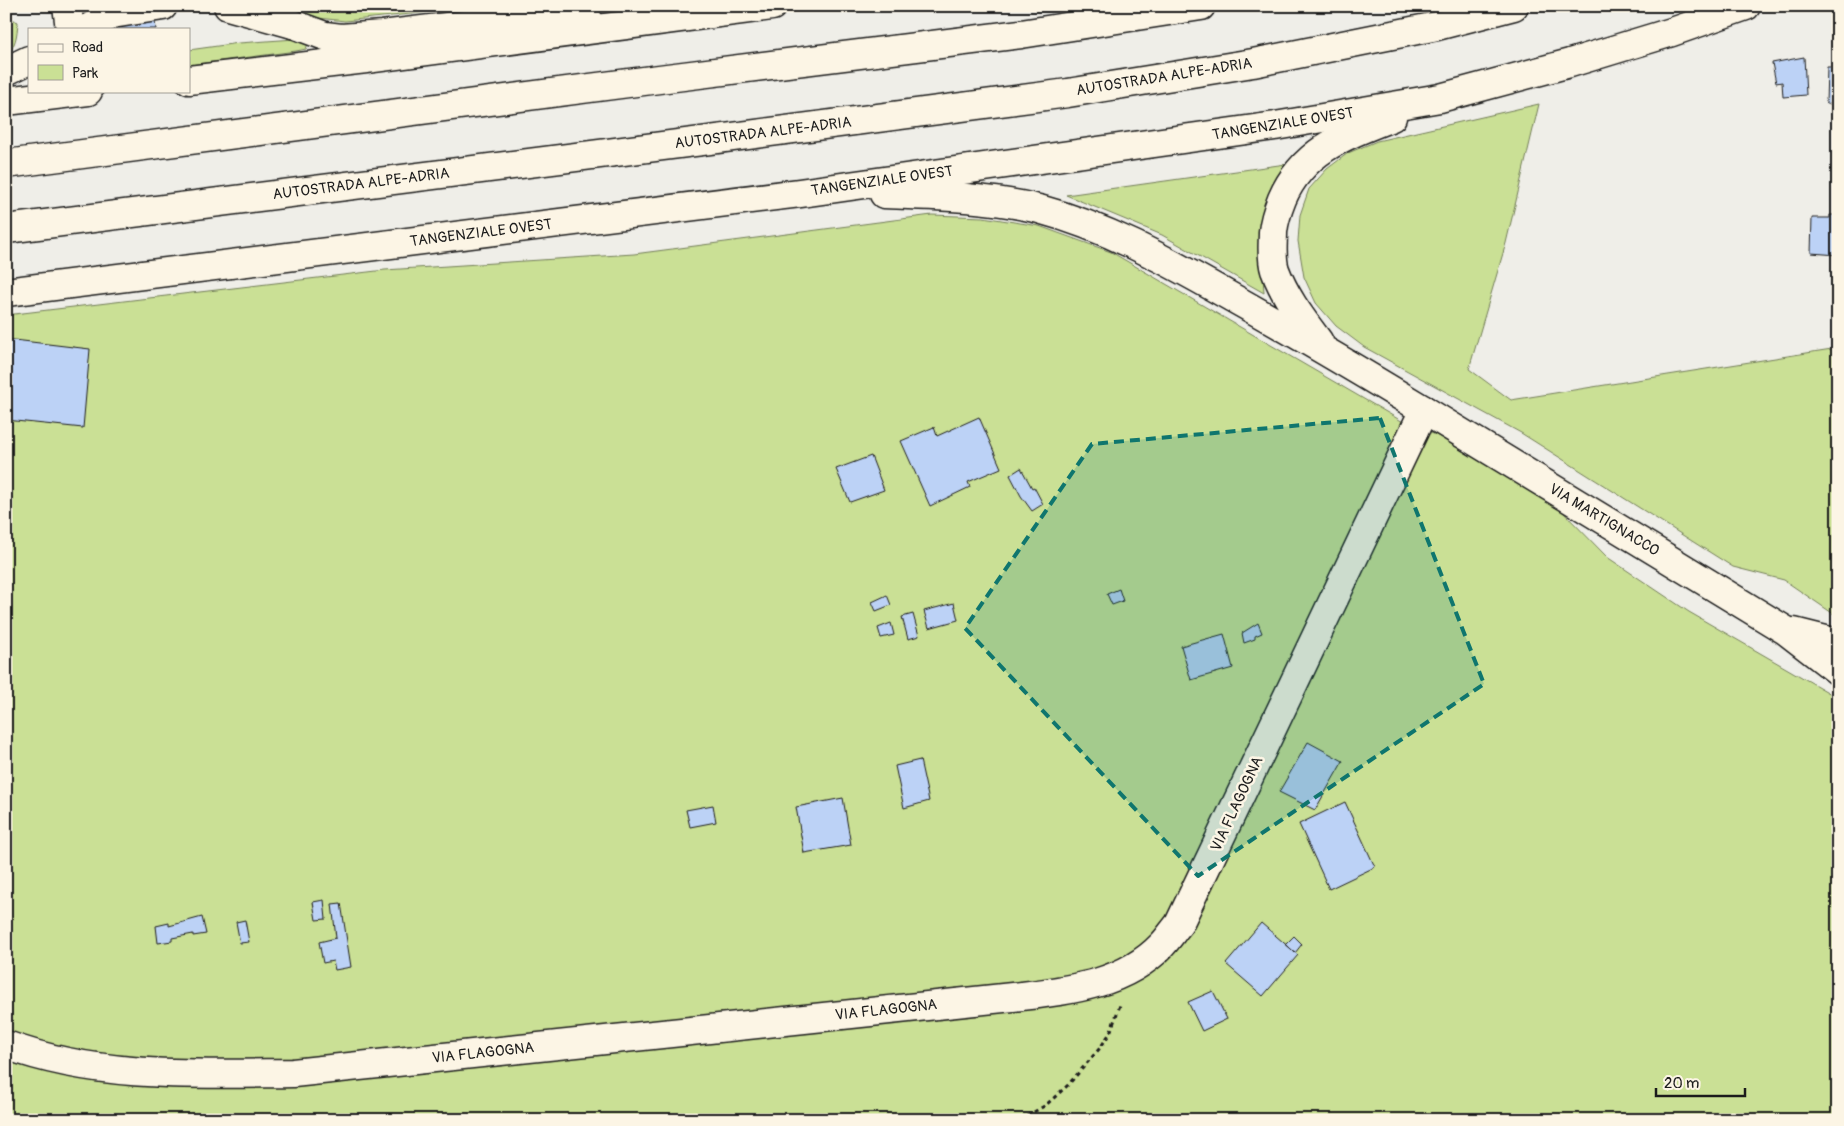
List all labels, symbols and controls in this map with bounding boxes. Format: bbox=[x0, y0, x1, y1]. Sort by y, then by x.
legend bbox=[28, 28, 190, 92]
text: Road bbox=[72, 38, 103, 57]
street label: AUTOSTRADA ALPE-ADRIA bbox=[1075, 54, 1254, 100]
text: Park bbox=[72, 64, 99, 83]
street label: TANGENZIALE OVEST bbox=[1211, 103, 1355, 145]
street label: AUTOSTRADA ALPE-ADRIA bbox=[674, 113, 853, 153]
street label: TANGENZIALE OVEST bbox=[810, 162, 954, 200]
street label: AUTOSTRADA ALPE-ADRIA bbox=[272, 164, 451, 204]
street label: TANGENZIALE OVEST bbox=[409, 215, 553, 251]
street label: VIA MARTIGNACCO bbox=[1545, 480, 1663, 560]
street label: VIA FLAGOGNA bbox=[1207, 753, 1267, 855]
street label: VIA FLAGOGNA bbox=[834, 995, 938, 1025]
street label: VIA FLAGOGNA bbox=[431, 1038, 535, 1068]
scale bar bbox=[1656, 1066, 1745, 1098]
text: 20 m bbox=[1664, 1074, 1699, 1093]

